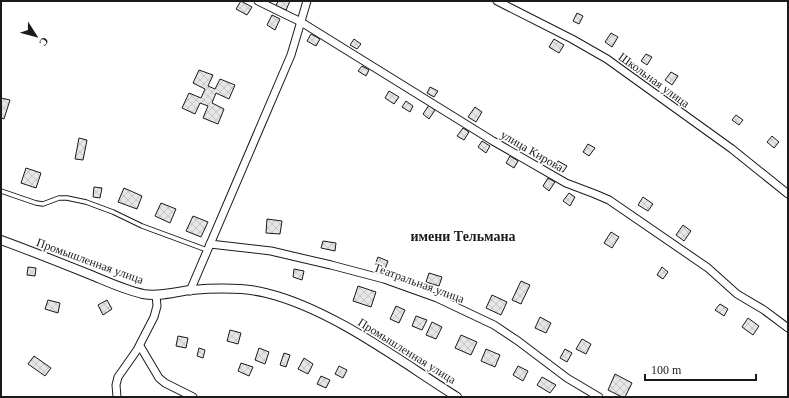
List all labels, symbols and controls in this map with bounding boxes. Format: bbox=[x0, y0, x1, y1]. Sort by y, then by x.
north arrow bbox=[16, 16, 56, 56]
text: С bbox=[37, 35, 51, 49]
street label: Школьная улица bbox=[616, 49, 693, 111]
street label: улица Кирова bbox=[498, 127, 566, 175]
district label: имени Тельмана bbox=[410, 229, 516, 244]
street label: Промышленная улица bbox=[35, 235, 146, 287]
street label: Театральная улица bbox=[372, 260, 467, 306]
street label: Промышленная улица bbox=[355, 315, 459, 387]
scale bar bbox=[645, 356, 756, 382]
text: 100 m bbox=[651, 363, 682, 377]

